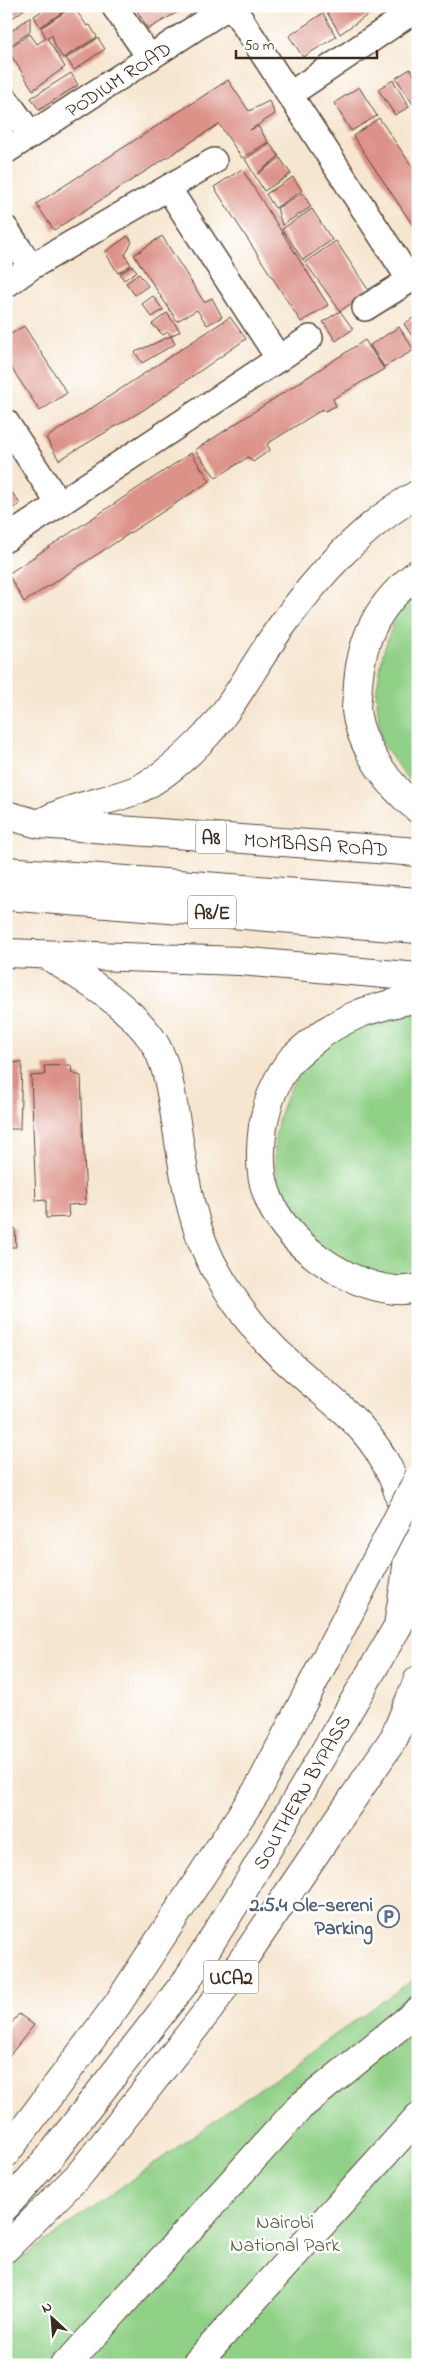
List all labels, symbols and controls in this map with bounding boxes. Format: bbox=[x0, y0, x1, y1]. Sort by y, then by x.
scale bar bbox=[236, 28, 378, 60]
text: 50 m bbox=[244, 35, 275, 57]
street label: PODIUM ROAD bbox=[61, 36, 178, 126]
road number: A8 bbox=[196, 820, 226, 854]
street label: MOMBASA ROAD bbox=[243, 827, 389, 866]
road number: A8/E bbox=[188, 896, 236, 929]
street label: SOUTHERN BYPASS bbox=[247, 1710, 359, 1876]
place label: 2.5.4 Ole-sereni Parking bbox=[249, 1892, 373, 1945]
parking icon: 2.5.4 Ole-sereni Parking bbox=[377, 1904, 401, 1928]
road number: UCA2 bbox=[204, 1960, 258, 1994]
park label: Nairobi National Park bbox=[230, 2209, 340, 2261]
north arrow bbox=[28, 2294, 78, 2344]
text: N bbox=[38, 2296, 56, 2319]

